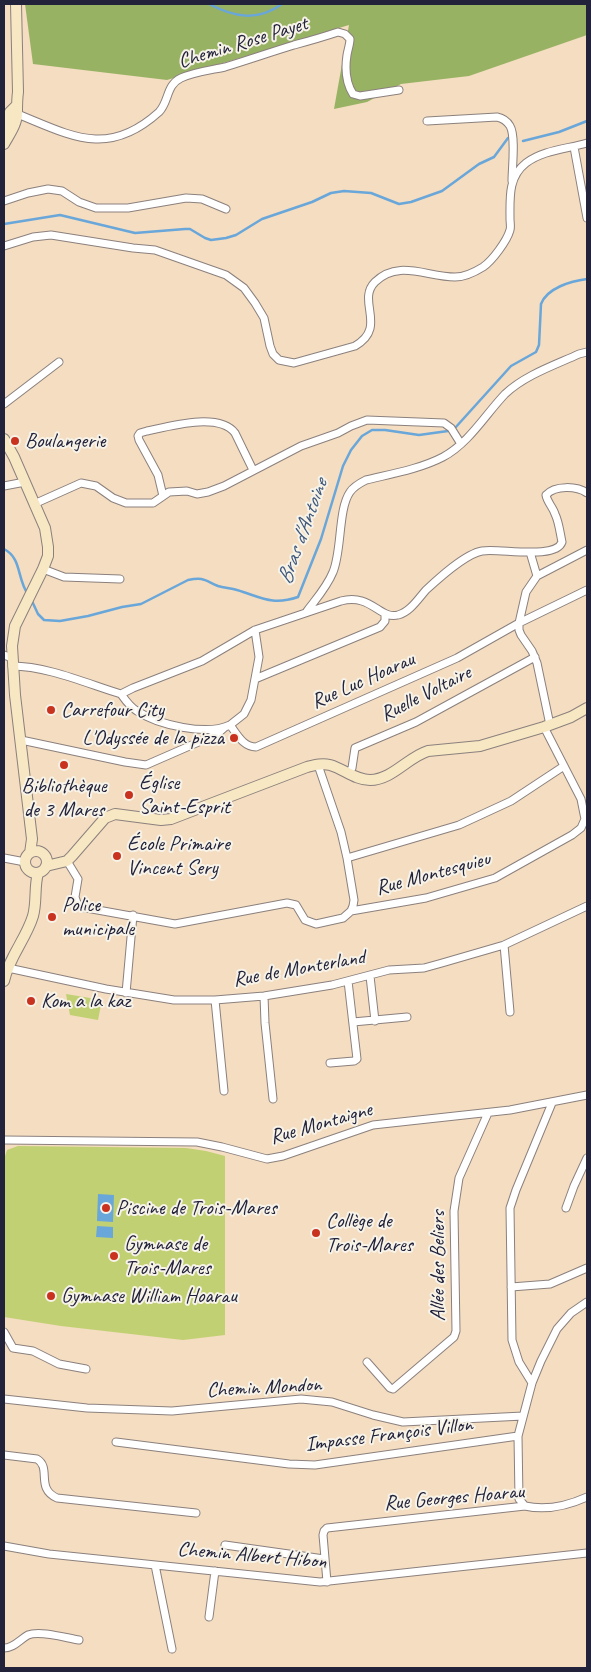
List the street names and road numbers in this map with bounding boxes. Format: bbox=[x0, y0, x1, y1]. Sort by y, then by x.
street label: Chemin Rose Payet bbox=[175, 11, 311, 75]
street label: Rue Luc Hoarau bbox=[307, 647, 419, 715]
street label: Ruelle Voltaire bbox=[376, 660, 476, 728]
street label: Rue Montesquieu bbox=[373, 847, 493, 901]
street label: Rue de Monterland bbox=[231, 945, 367, 993]
street label: Rue Montaigne bbox=[267, 1097, 375, 1151]
street label: Allée des Beliers bbox=[425, 1211, 451, 1321]
street label: Chemin Mondon bbox=[206, 1372, 322, 1404]
street label: Impasse François Villon bbox=[304, 1412, 474, 1458]
street label: Rue Georges Hoarau bbox=[383, 1479, 525, 1517]
street label: Chemin Albert Hibon bbox=[176, 1537, 328, 1575]

